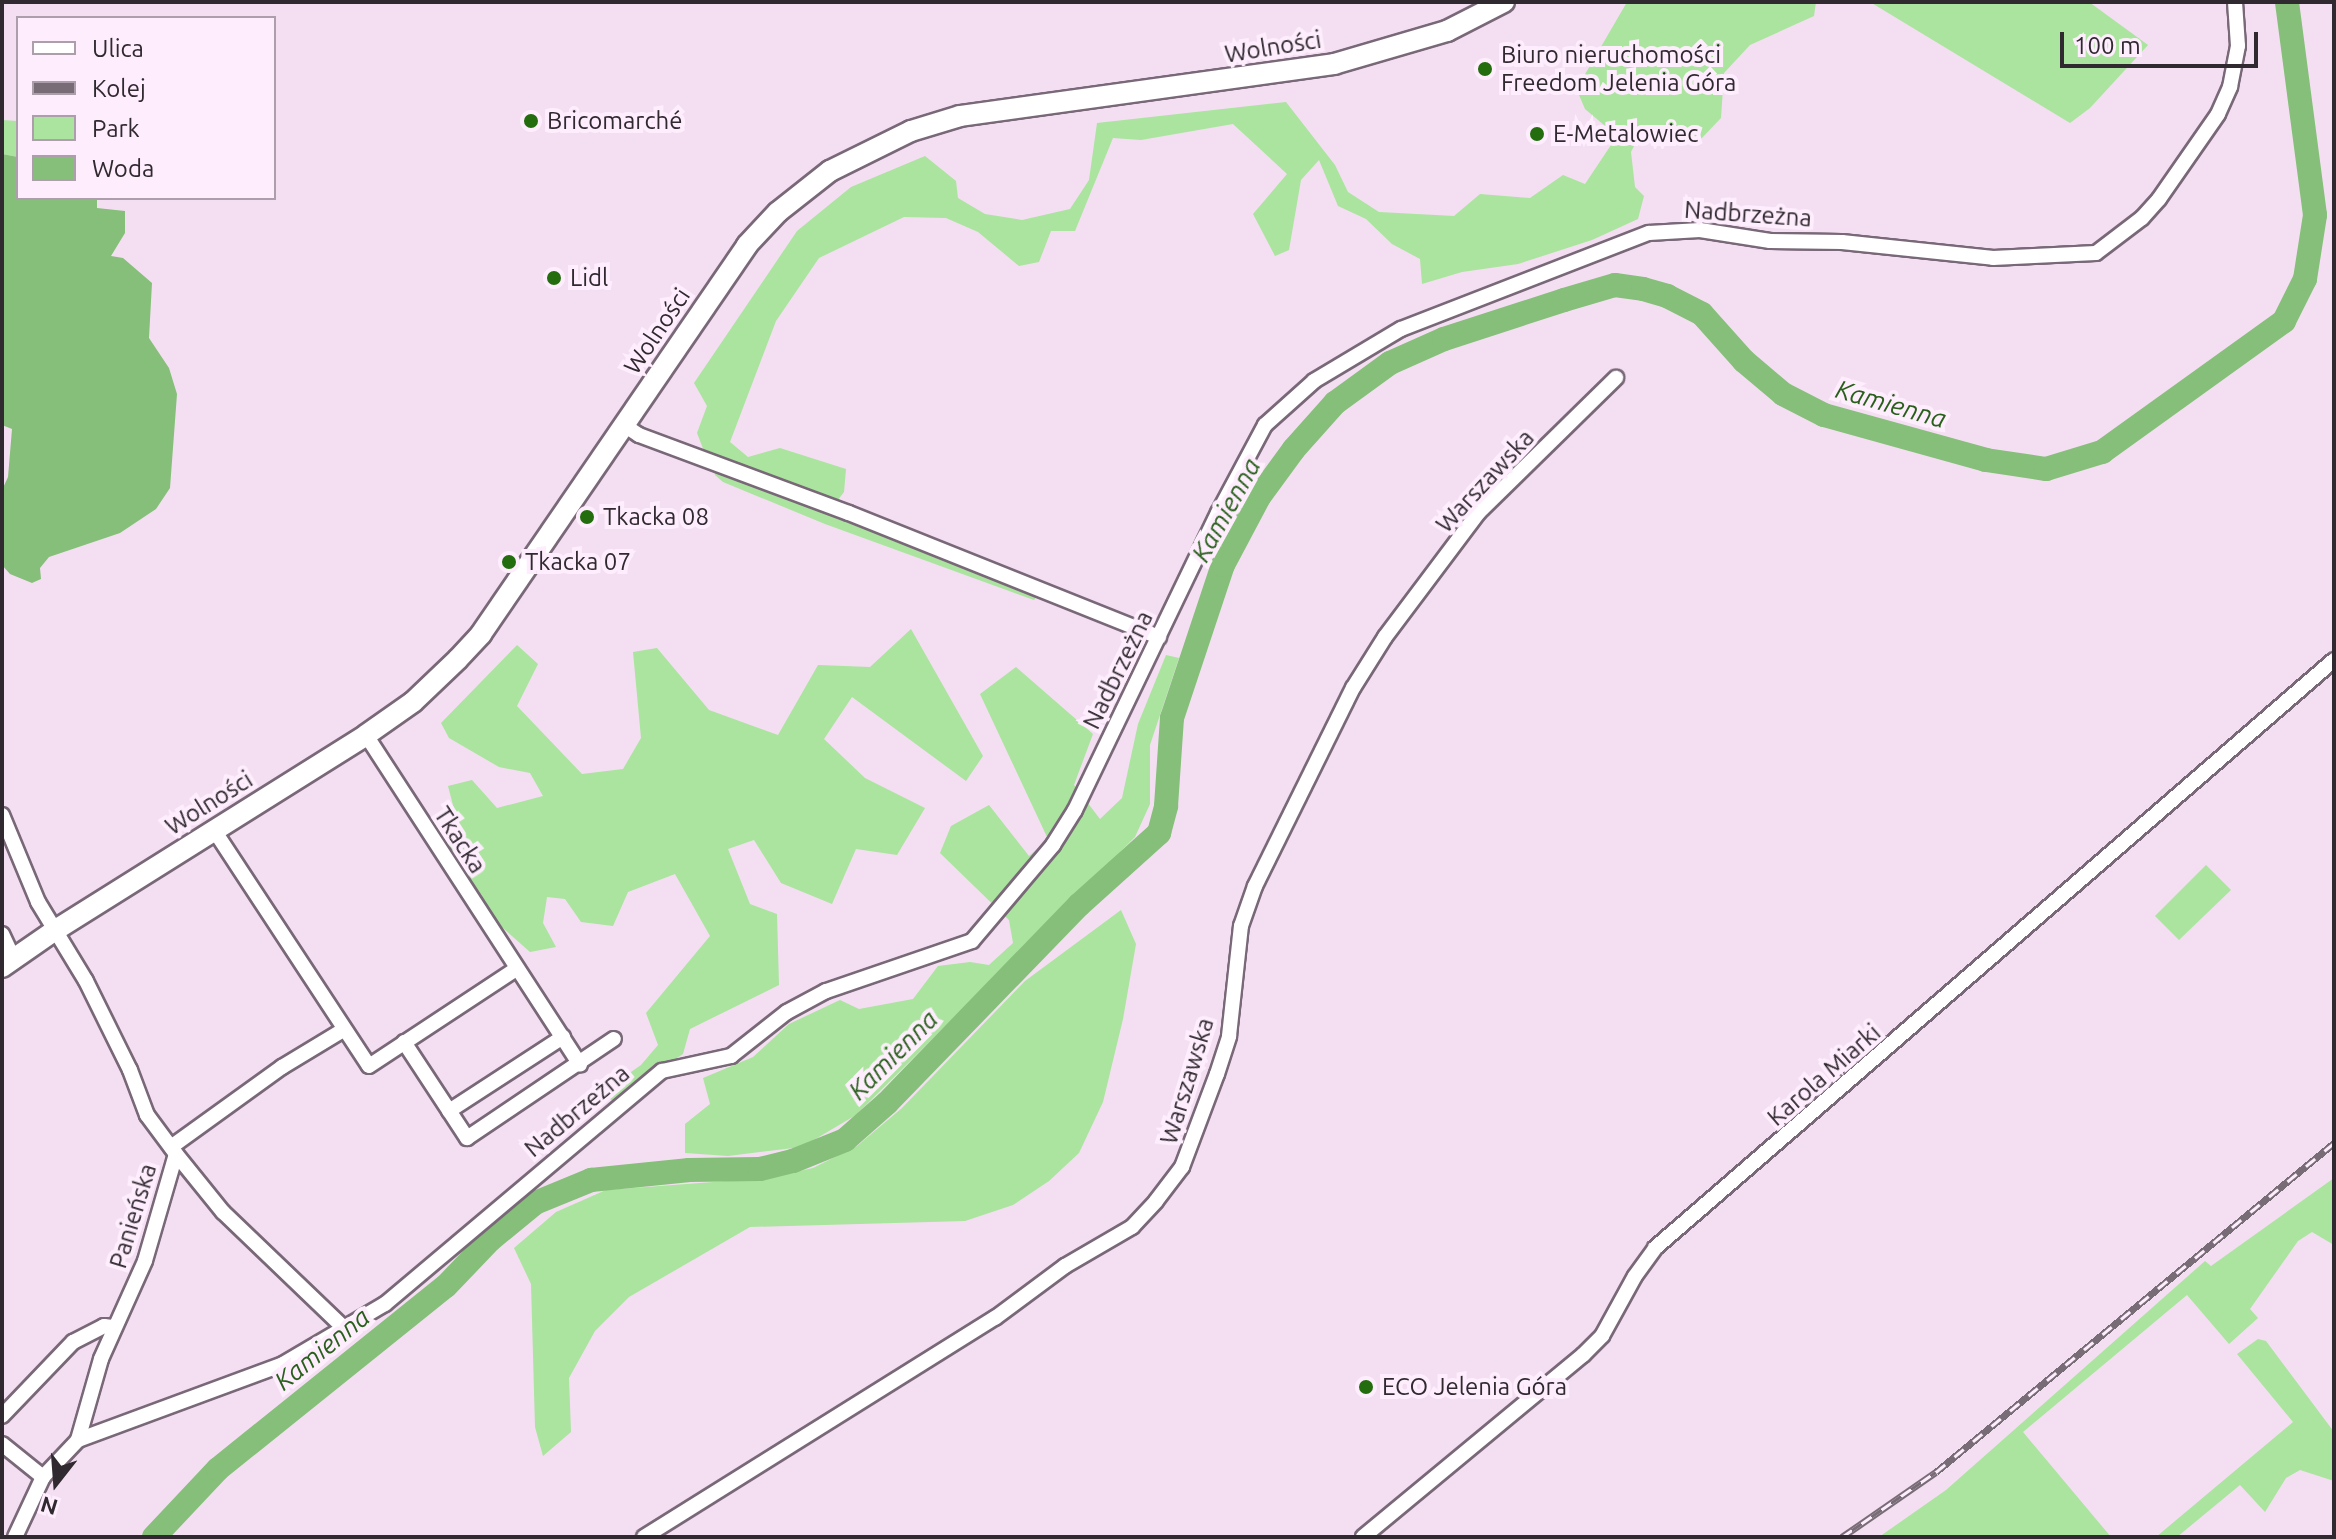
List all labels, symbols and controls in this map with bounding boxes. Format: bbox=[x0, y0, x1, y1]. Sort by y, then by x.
legend bbox=[16, 16, 276, 200]
scale bar bbox=[2064, 16, 2262, 66]
street label: Wolności bbox=[1223, 25, 1323, 69]
text: 100 m bbox=[2074, 32, 2141, 59]
text: Ulica bbox=[92, 35, 144, 62]
place label: Biuro nieruchomości Freedom Jelenia Góra bbox=[1501, 41, 1736, 97]
marker: Biuro nieruchomości Freedom Jelenia Góra bbox=[1476, 60, 1494, 78]
text: Kolej bbox=[92, 75, 146, 102]
place label: Bricomarché bbox=[547, 107, 683, 135]
marker: Bricomarché bbox=[522, 112, 540, 130]
text: Park bbox=[92, 115, 140, 142]
place label: E-Metalowiec bbox=[1553, 120, 1698, 148]
marker: E-Metalowiec bbox=[1528, 125, 1546, 143]
text: Woda bbox=[92, 155, 154, 182]
street label: Nadbrzeżna bbox=[1683, 195, 1813, 233]
place label: Lidl bbox=[570, 264, 608, 292]
marker: Lidl bbox=[545, 269, 563, 287]
street label: Wolności bbox=[618, 283, 696, 379]
water label: Kamienna bbox=[1832, 373, 1950, 435]
street label: Warszawska bbox=[1430, 424, 1540, 538]
water label: Kamienna bbox=[1185, 453, 1267, 567]
place label: Tkacka 08 bbox=[603, 503, 709, 531]
marker: Tkacka 08 bbox=[578, 508, 596, 526]
place label: Tkacka 07 bbox=[525, 548, 631, 576]
marker: Tkacka 07 bbox=[500, 553, 518, 571]
street label: Nadbrzeżna bbox=[1077, 606, 1159, 734]
street label: Wolności bbox=[160, 765, 258, 841]
street label: Tkacka bbox=[428, 801, 492, 879]
water label: Kamienna bbox=[842, 1004, 944, 1106]
street label: Warszawska bbox=[1154, 1014, 1220, 1148]
street label: Karola Miarki bbox=[1762, 1018, 1886, 1132]
street label: Nadbrzeżna bbox=[519, 1059, 635, 1163]
street label: Panieńska bbox=[103, 1160, 163, 1272]
water label: Kamienna bbox=[268, 1301, 376, 1397]
place label: ECO Jelenia Góra bbox=[1382, 1373, 1567, 1401]
marker: ECO Jelenia Góra bbox=[1357, 1378, 1375, 1396]
north arrow bbox=[16, 1443, 96, 1523]
text: N bbox=[37, 1492, 60, 1521]

